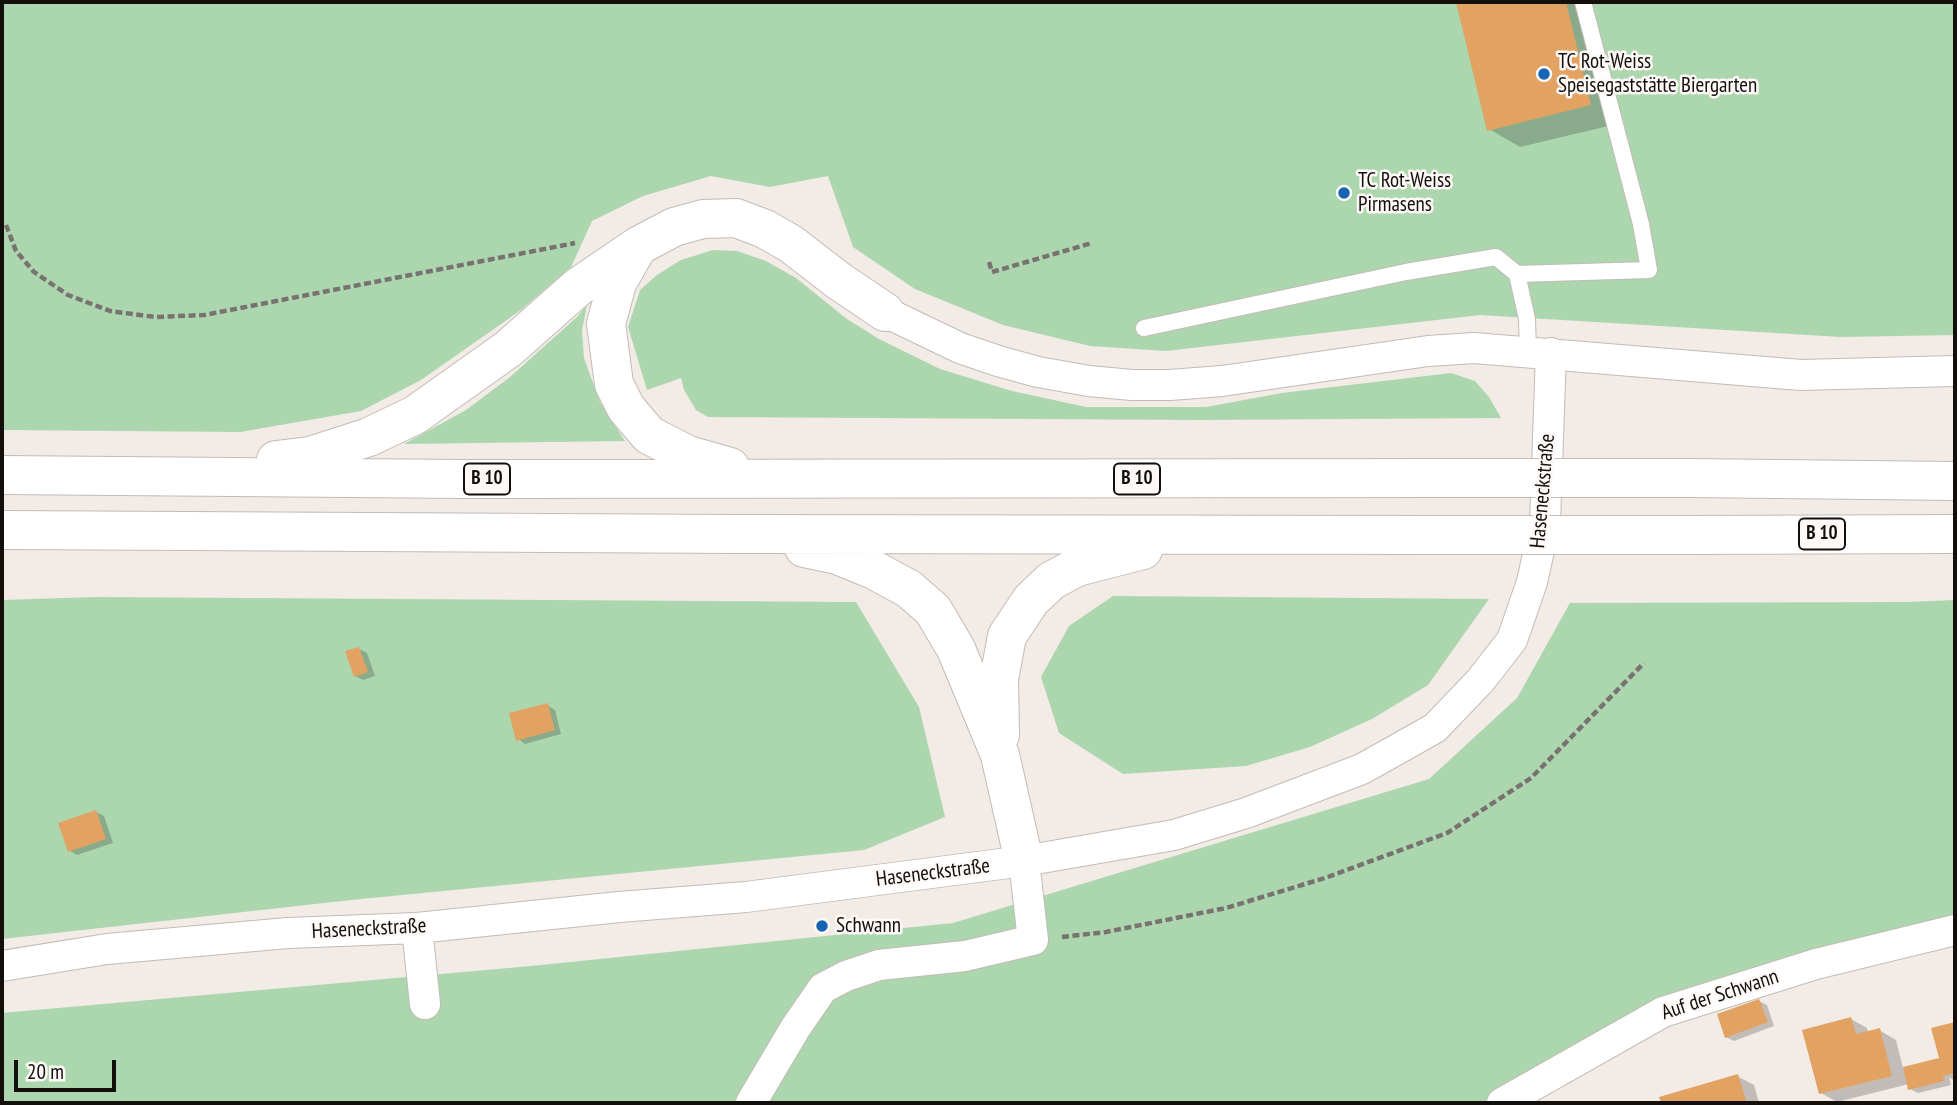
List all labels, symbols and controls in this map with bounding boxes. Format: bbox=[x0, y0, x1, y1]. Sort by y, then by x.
place label: TC Rot-Weiss Speisegaststätte Biergarten bbox=[1558, 49, 1757, 99]
marker: TC Rot-Weiss Speisegaststätte Biergarten bbox=[1536, 66, 1552, 82]
place label: TC Rot-Weiss Pirmasens bbox=[1358, 168, 1451, 218]
marker: TC Rot-Weiss Pirmasens bbox=[1336, 185, 1352, 201]
street label: Haseneckstraße bbox=[1525, 433, 1561, 549]
road number: B 10 bbox=[464, 464, 510, 494]
road number: B 10 bbox=[1114, 464, 1160, 494]
road number: B 10 bbox=[1799, 519, 1845, 550]
street label: Haseneckstraße bbox=[875, 854, 991, 892]
street label: Haseneckstraße bbox=[311, 913, 427, 945]
place label: Schwann bbox=[836, 913, 901, 939]
marker: Schwann bbox=[814, 918, 830, 934]
street label: Auf der Schwann bbox=[1658, 964, 1782, 1026]
scale bar bbox=[18, 1046, 119, 1090]
text: 20 m bbox=[27, 1058, 64, 1085]

